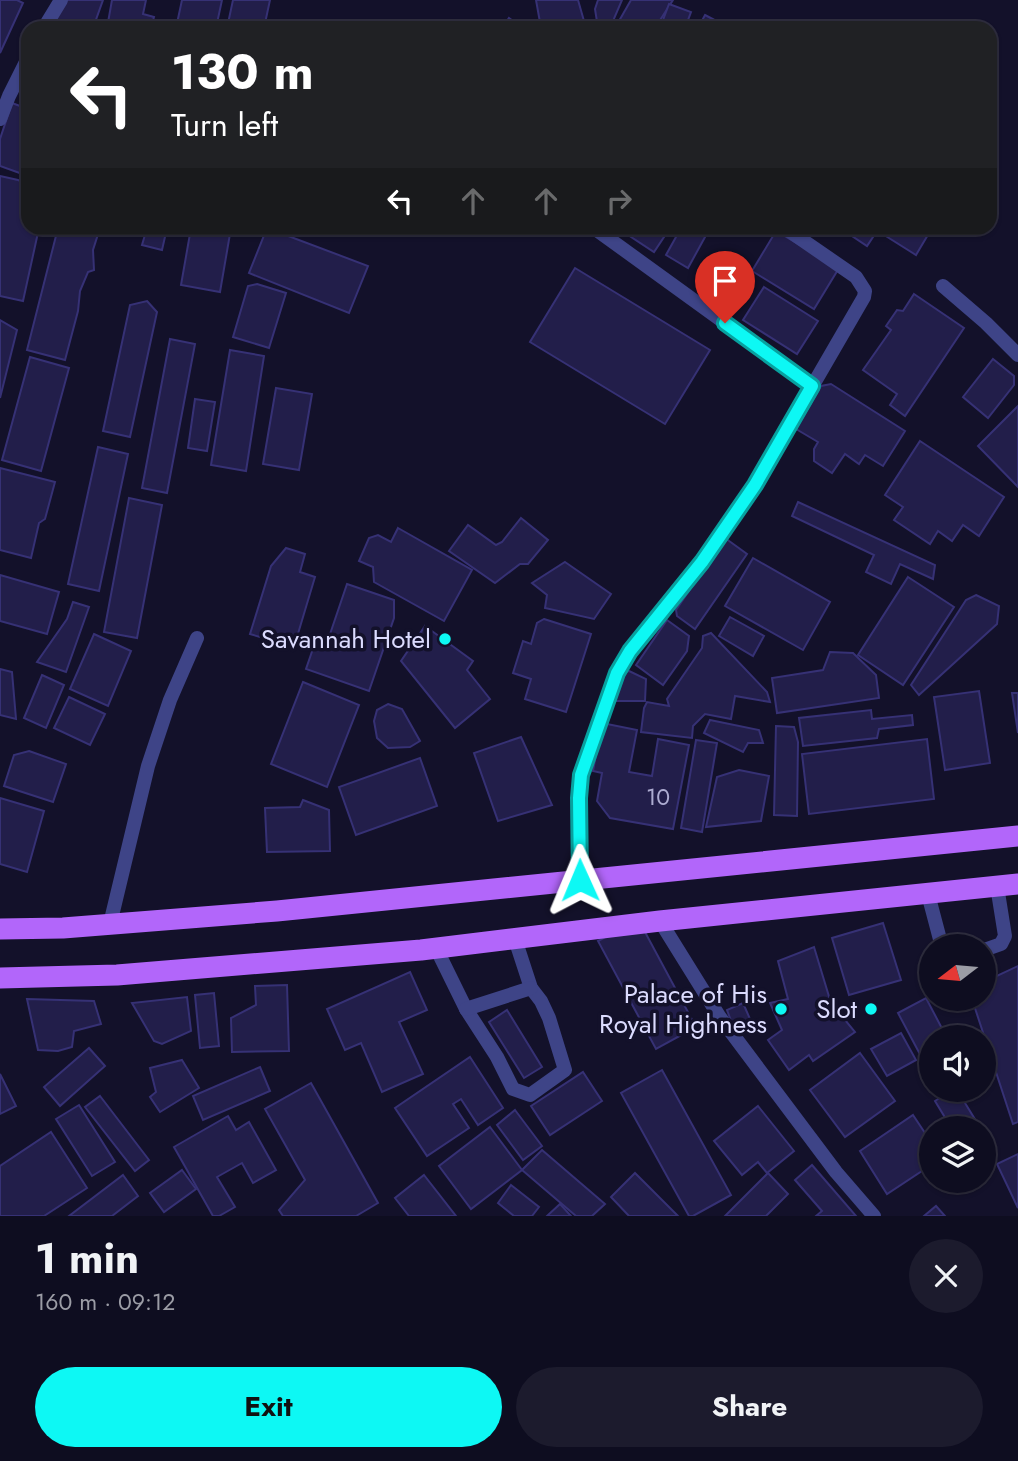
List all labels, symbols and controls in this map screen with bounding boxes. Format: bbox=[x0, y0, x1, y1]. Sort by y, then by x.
text: 130 m bbox=[171, 37, 314, 107]
icon: left bbox=[56, 49, 147, 140]
text: Turn left bbox=[171, 102, 278, 148]
icon: left bbox=[381, 182, 419, 220]
icon: ahead bbox=[454, 182, 492, 220]
icon: ahead bbox=[527, 182, 565, 220]
icon: right bbox=[600, 182, 638, 220]
pin bbox=[695, 251, 755, 323]
icon: arrive bbox=[706, 262, 744, 300]
place label: Savannah Hotel bbox=[261, 620, 431, 658]
marker: Savannah Hotel bbox=[437, 631, 453, 647]
house number: 10 bbox=[646, 780, 670, 814]
position arrow bbox=[543, 843, 617, 917]
north arrow bbox=[919, 934, 996, 1012]
map controls bbox=[919, 934, 996, 1193]
place label: Palace of His Royal Highness bbox=[599, 975, 767, 1043]
place label: Slot bbox=[816, 990, 858, 1028]
marker: Palace of His Royal Highness bbox=[773, 1001, 789, 1017]
marker: Slot bbox=[863, 1001, 879, 1017]
button: sound bbox=[919, 1025, 996, 1102]
button: layers bbox=[919, 1116, 996, 1193]
text: 1 min bbox=[35, 1228, 139, 1289]
button: close bbox=[909, 1239, 983, 1313]
text: 160 m · 09:12 bbox=[35, 1285, 175, 1319]
button: Exit bbox=[35, 1367, 502, 1447]
button: Share bbox=[516, 1367, 983, 1447]

